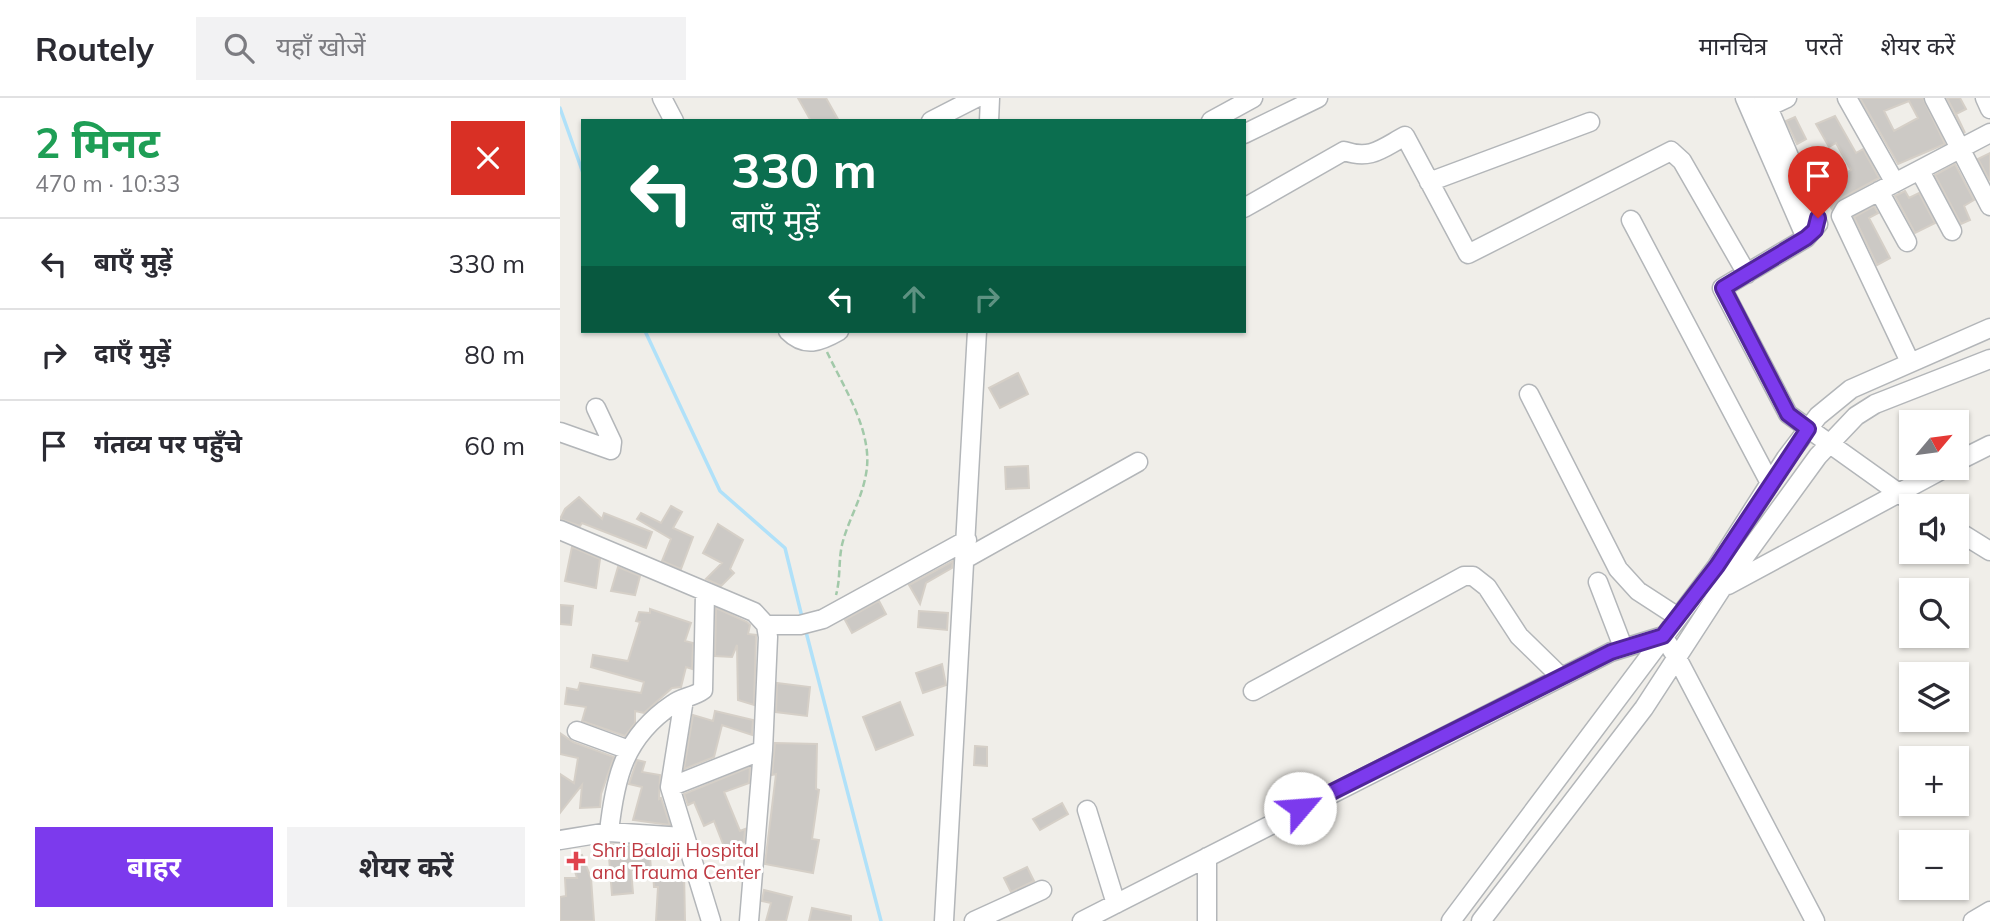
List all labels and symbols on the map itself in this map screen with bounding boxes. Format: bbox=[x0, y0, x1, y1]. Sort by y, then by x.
pin bbox=[1788, 146, 1848, 218]
north arrow bbox=[1899, 410, 1969, 480]
position arrow bbox=[1263, 771, 1337, 845]
place label: Shri Balaji Hospital and Trauma Center bbox=[592, 838, 761, 884]
marker: Shri Balaji Hospital and Trauma Center bbox=[566, 851, 586, 871]

